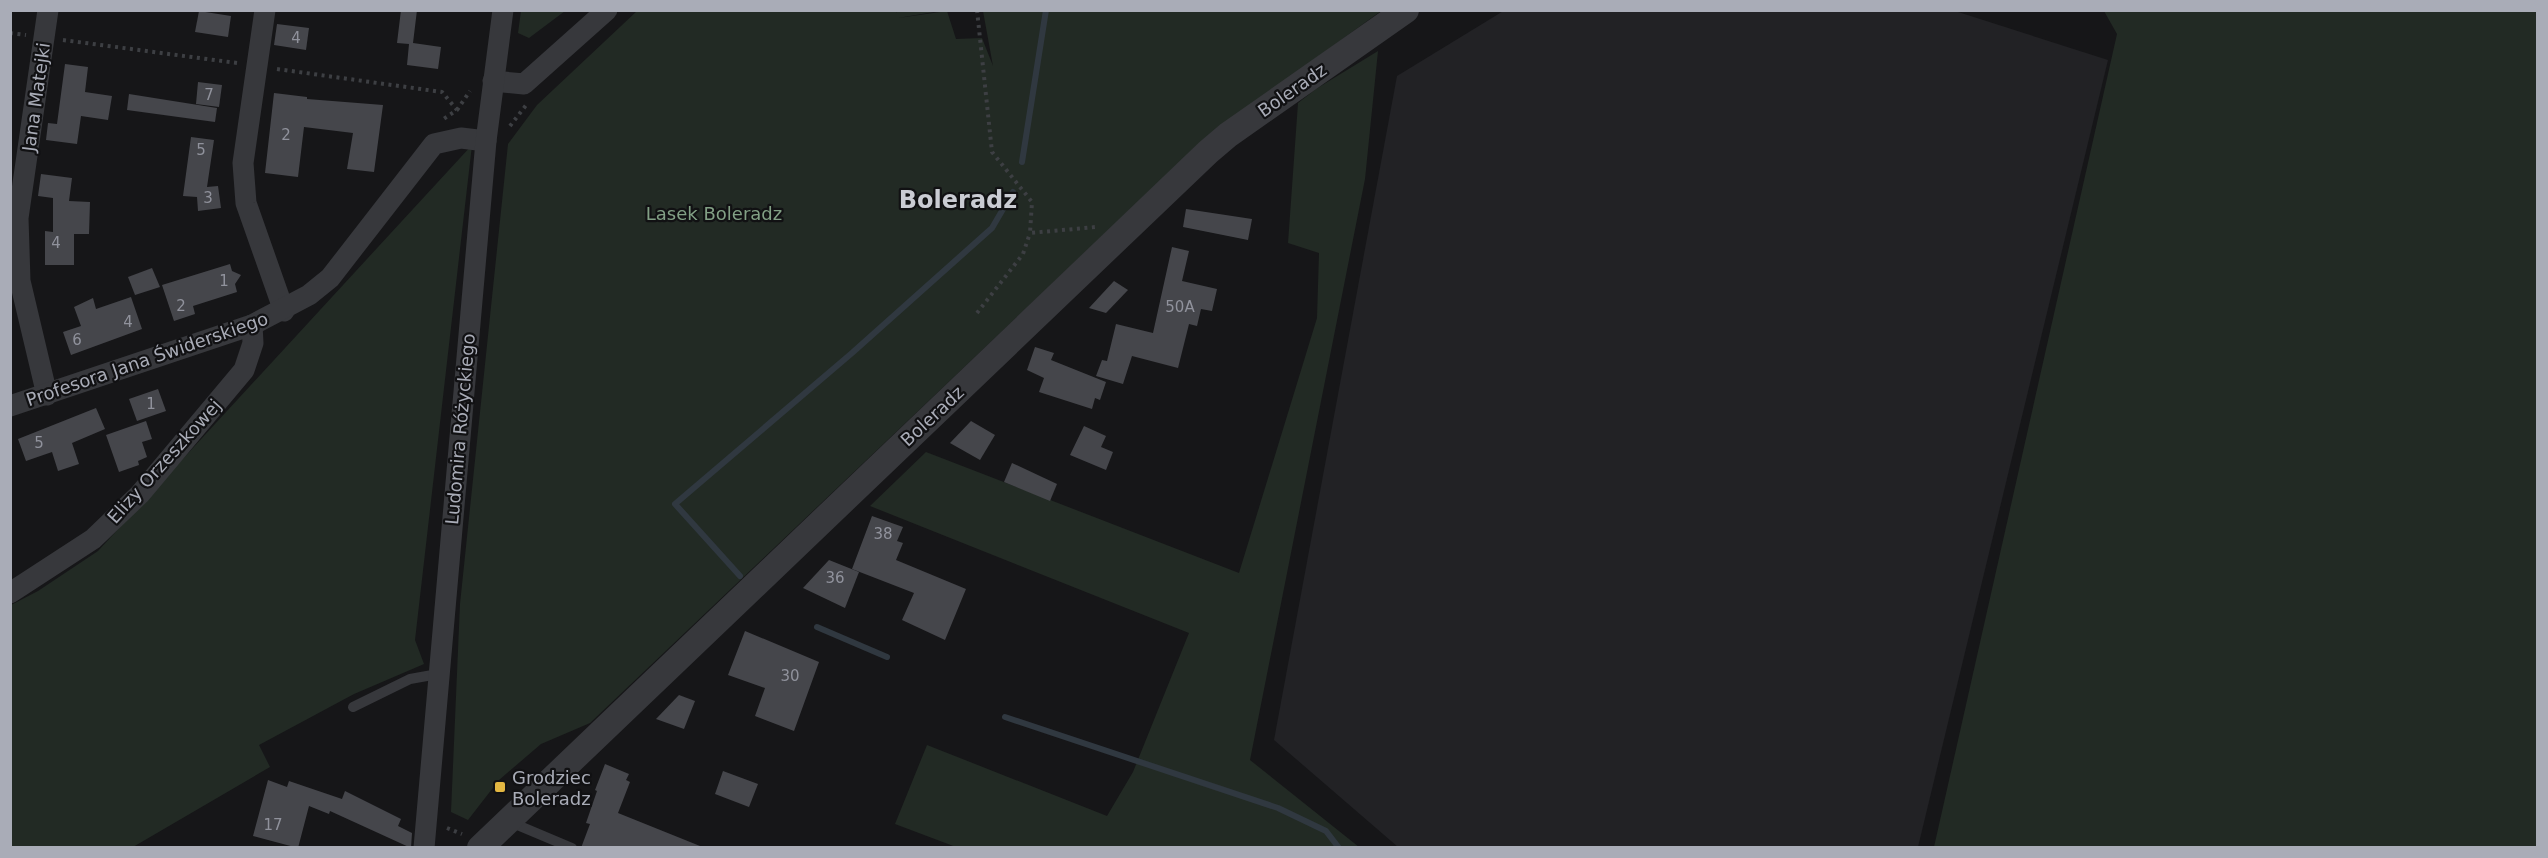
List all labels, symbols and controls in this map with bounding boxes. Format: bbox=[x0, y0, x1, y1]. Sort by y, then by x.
house number: 4 bbox=[291, 29, 301, 47]
street label: Jana Matejki bbox=[18, 41, 54, 154]
street label: Boleradz bbox=[1254, 59, 1330, 121]
house number: 7 bbox=[204, 86, 214, 104]
house number: 2 bbox=[281, 126, 291, 144]
house number: 5 bbox=[196, 141, 206, 159]
district label: Boleradz bbox=[899, 186, 1017, 214]
house number: 3 bbox=[203, 189, 213, 207]
park label: Lasek Boleradz bbox=[646, 203, 782, 224]
house number: 4 bbox=[51, 234, 61, 252]
house number: 1 bbox=[219, 272, 229, 290]
house number: 2 bbox=[176, 297, 186, 315]
house number: 50A bbox=[1165, 298, 1195, 316]
street label: Profesora Jana Świderskiego bbox=[23, 308, 271, 410]
house number: 4 bbox=[123, 313, 133, 331]
house number: 6 bbox=[72, 331, 82, 349]
street label: Ludomira Różyckiego bbox=[441, 332, 479, 526]
street label: Boleradz bbox=[896, 381, 968, 451]
street label: Elizy Orzeszkowej bbox=[103, 395, 225, 527]
house number: 1 bbox=[146, 395, 156, 413]
house number: 5 bbox=[34, 434, 44, 452]
house number: 38 bbox=[873, 525, 893, 543]
house number: 36 bbox=[825, 569, 845, 587]
house number: 30 bbox=[780, 667, 800, 685]
place label: Grodziec Boleradz bbox=[512, 767, 591, 809]
marker: Grodziec Boleradz bbox=[493, 780, 507, 794]
house number: 17 bbox=[263, 816, 283, 834]

